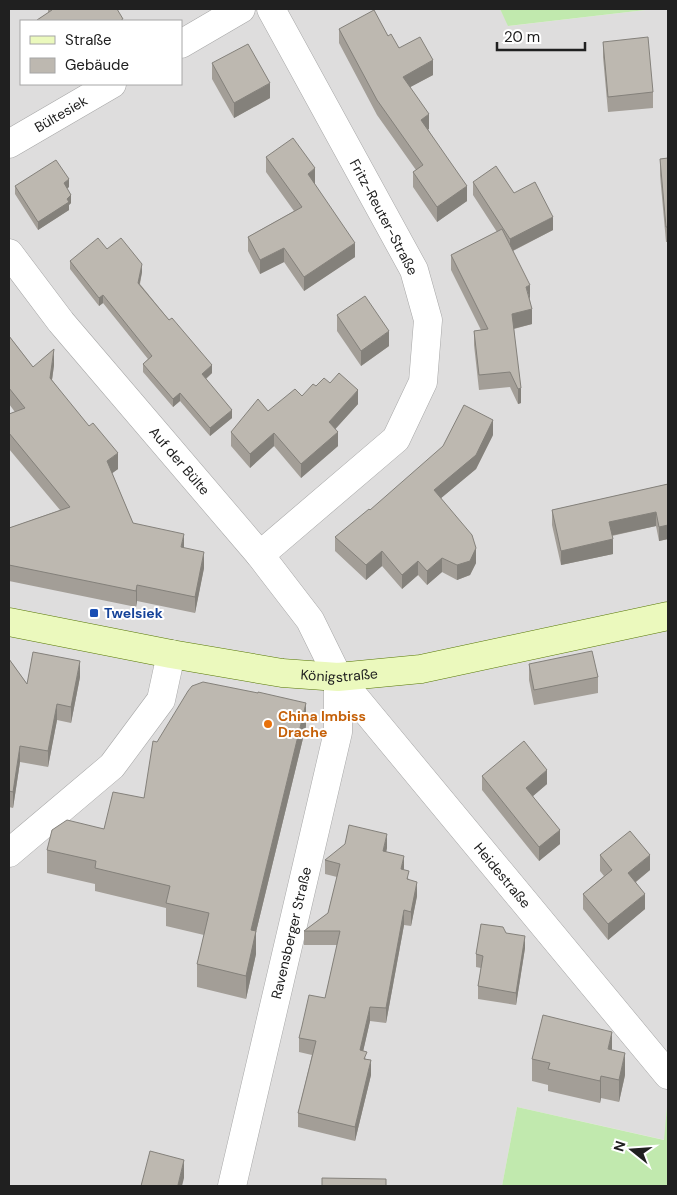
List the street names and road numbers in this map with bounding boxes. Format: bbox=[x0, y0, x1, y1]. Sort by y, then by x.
street label: Bültesiek bbox=[31, 91, 91, 136]
street label: Fritz-Reuter-Straße bbox=[346, 156, 422, 278]
street label: Auf der Bülte bbox=[145, 423, 214, 499]
street label: Königstraße bbox=[300, 664, 379, 686]
street label: Heidestraße bbox=[470, 839, 535, 912]
street label: Ravensberger Straße bbox=[267, 865, 315, 1001]

